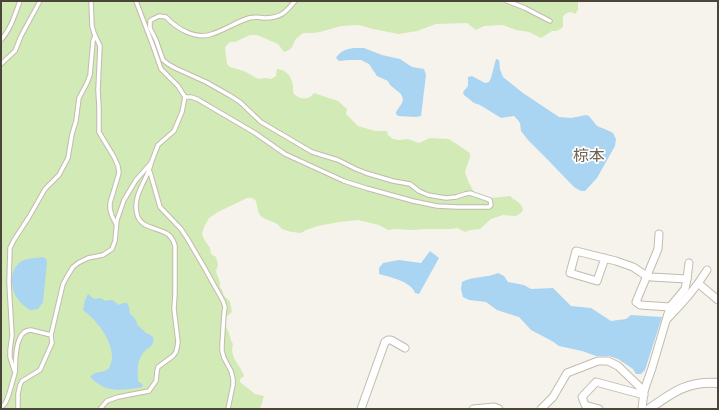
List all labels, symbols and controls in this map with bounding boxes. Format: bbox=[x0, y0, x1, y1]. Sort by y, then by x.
district label: 椋本 bbox=[573, 146, 605, 166]

